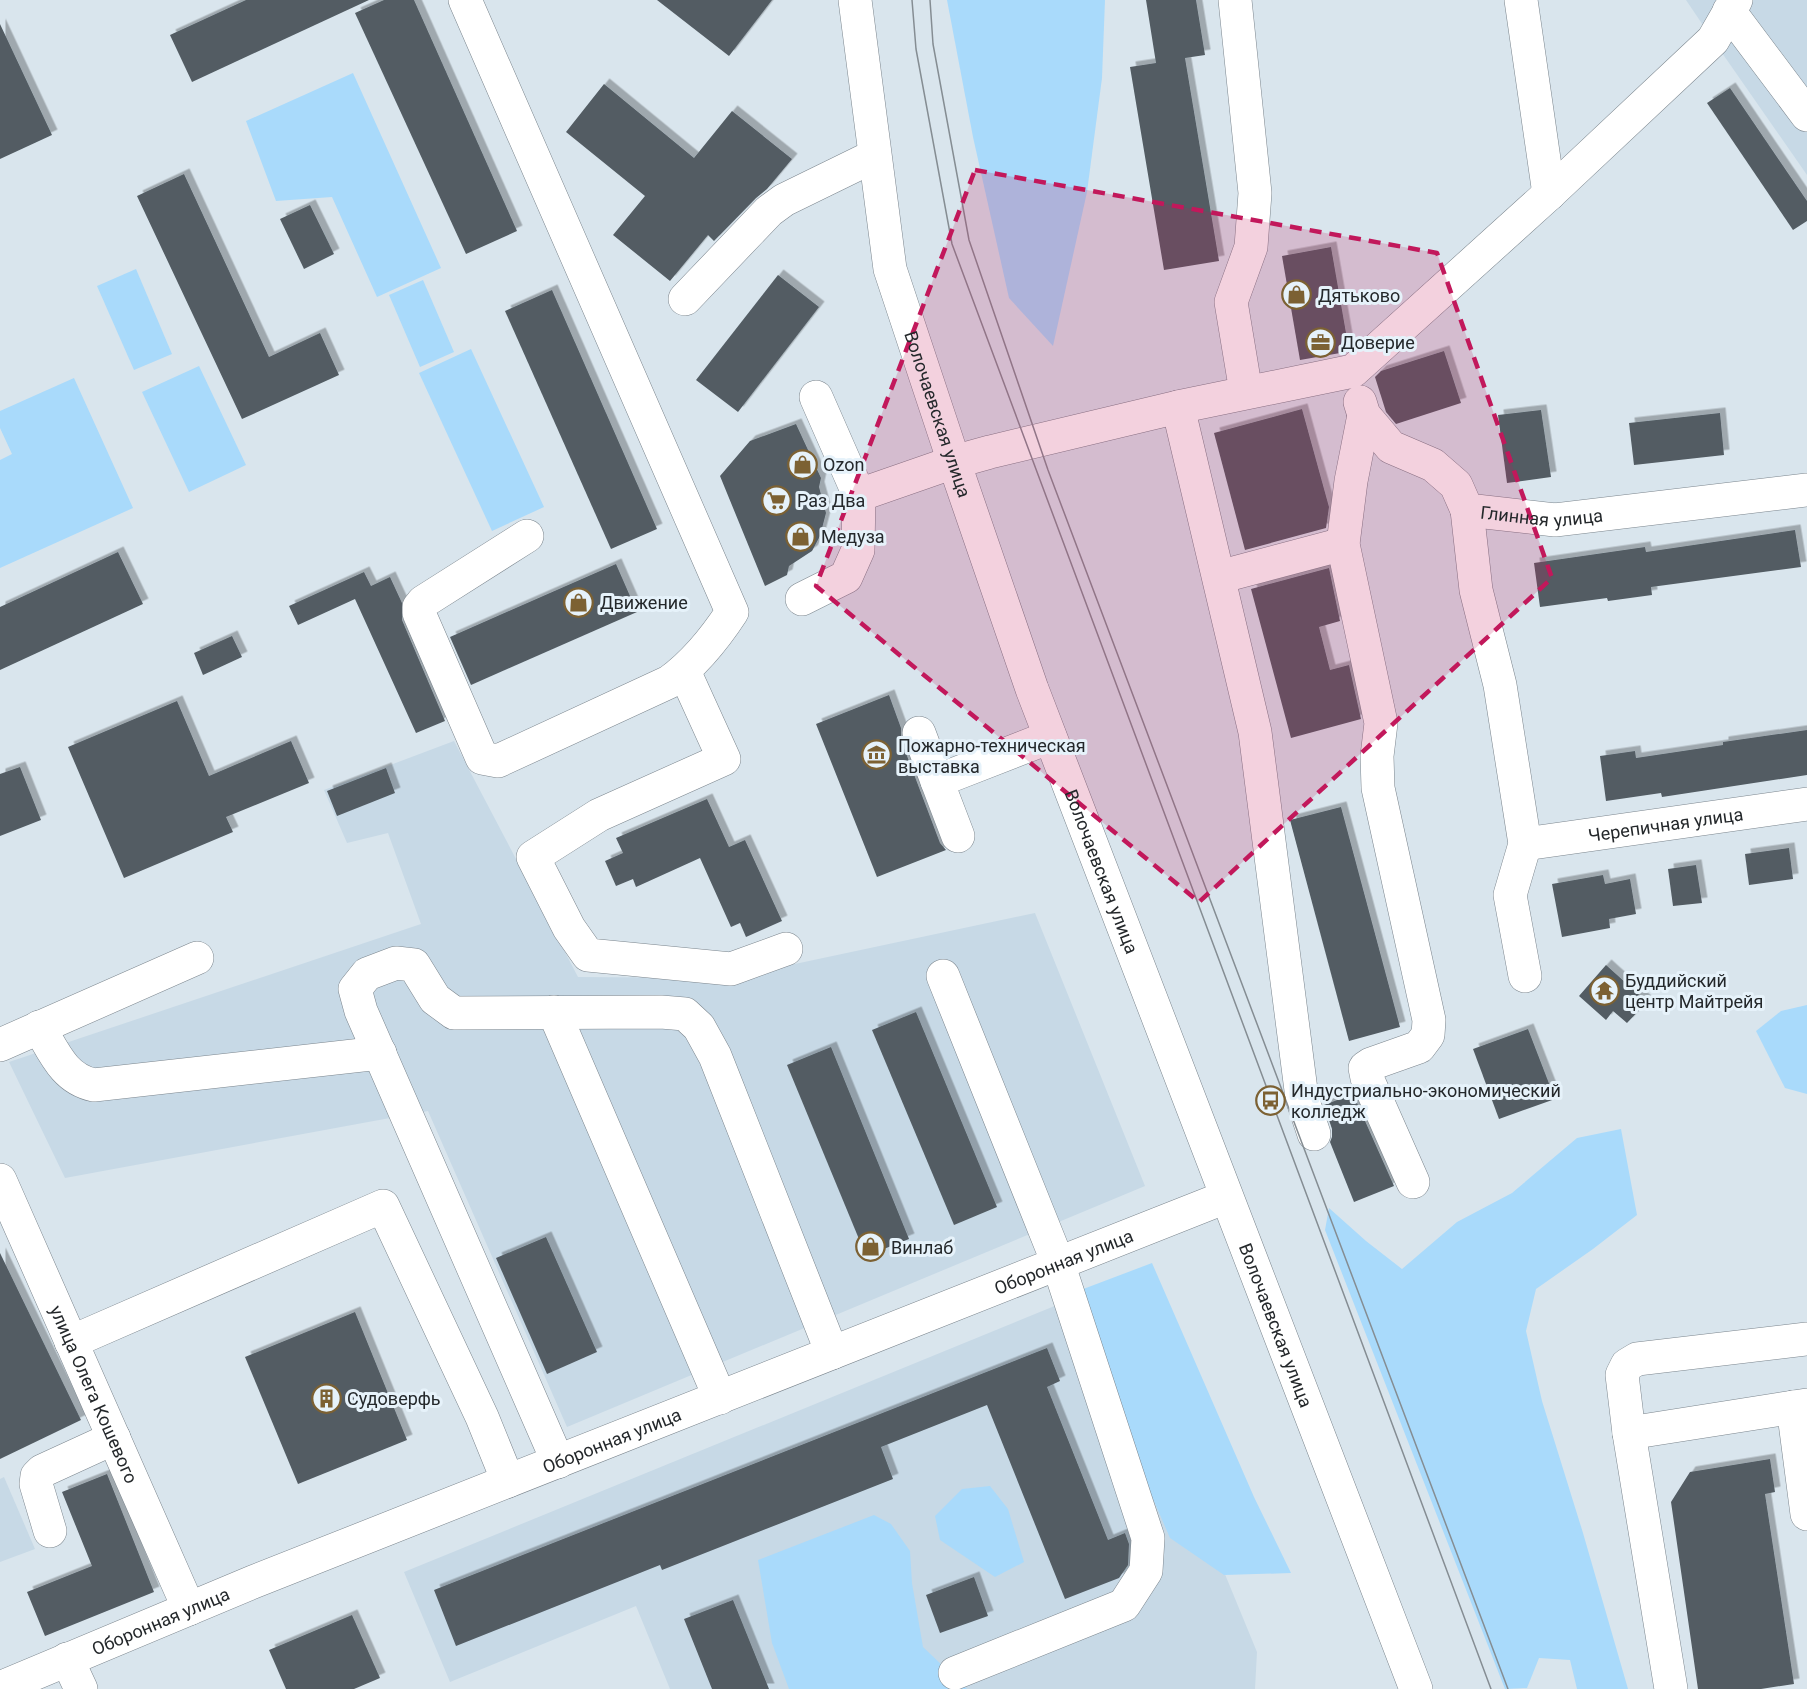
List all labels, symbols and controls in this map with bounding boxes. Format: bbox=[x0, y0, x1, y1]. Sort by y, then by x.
shop icon: Дятьково bbox=[1281, 279, 1313, 311]
place label: Дятьково bbox=[1318, 285, 1400, 306]
office icon: Доверие bbox=[1304, 326, 1336, 358]
street label: Волочаевская улица bbox=[901, 328, 976, 500]
place label: Доверие bbox=[1341, 332, 1415, 353]
shop icon: Ozon bbox=[786, 448, 818, 480]
place label: Ozon bbox=[823, 454, 864, 475]
supermarket icon: Раз Два bbox=[760, 484, 792, 516]
place label: Раз Два bbox=[797, 490, 865, 511]
street label: Глинная улица bbox=[1479, 501, 1604, 531]
shop icon: Медуза bbox=[784, 520, 816, 552]
place label: Медуза bbox=[821, 526, 885, 547]
shop icon: Движение bbox=[563, 586, 595, 618]
place label: Движение bbox=[600, 592, 688, 613]
place label: Пожарно-техническая выставка bbox=[898, 735, 1086, 777]
museum icon: Пожарно-техническая выставка bbox=[861, 739, 893, 771]
street label: Волочаевская улица bbox=[1061, 786, 1143, 956]
street label: Черепичная улица bbox=[1587, 803, 1744, 845]
place label: Буддийский центр Майтрейя bbox=[1625, 970, 1763, 1012]
temple icon: Буддийский центр Майтрейя bbox=[1588, 974, 1620, 1006]
place label: Индустриально-экономический колледж bbox=[1291, 1080, 1561, 1122]
bus stop icon: Индустриально-экономический колледж bbox=[1254, 1084, 1286, 1116]
street label: Оборонная улица bbox=[991, 1224, 1136, 1298]
shop icon: Винлаб bbox=[854, 1231, 886, 1263]
place label: Винлаб bbox=[891, 1237, 953, 1258]
street label: Волочаевская улица bbox=[1235, 1240, 1317, 1410]
street label: улица Олега Кошевого bbox=[46, 1302, 143, 1486]
building icon: Судоверфь bbox=[310, 1382, 342, 1414]
place label: Судоверфь bbox=[347, 1388, 441, 1409]
street label: Оборонная улица bbox=[539, 1403, 684, 1477]
street label: Оборонная улица bbox=[88, 1583, 232, 1659]

